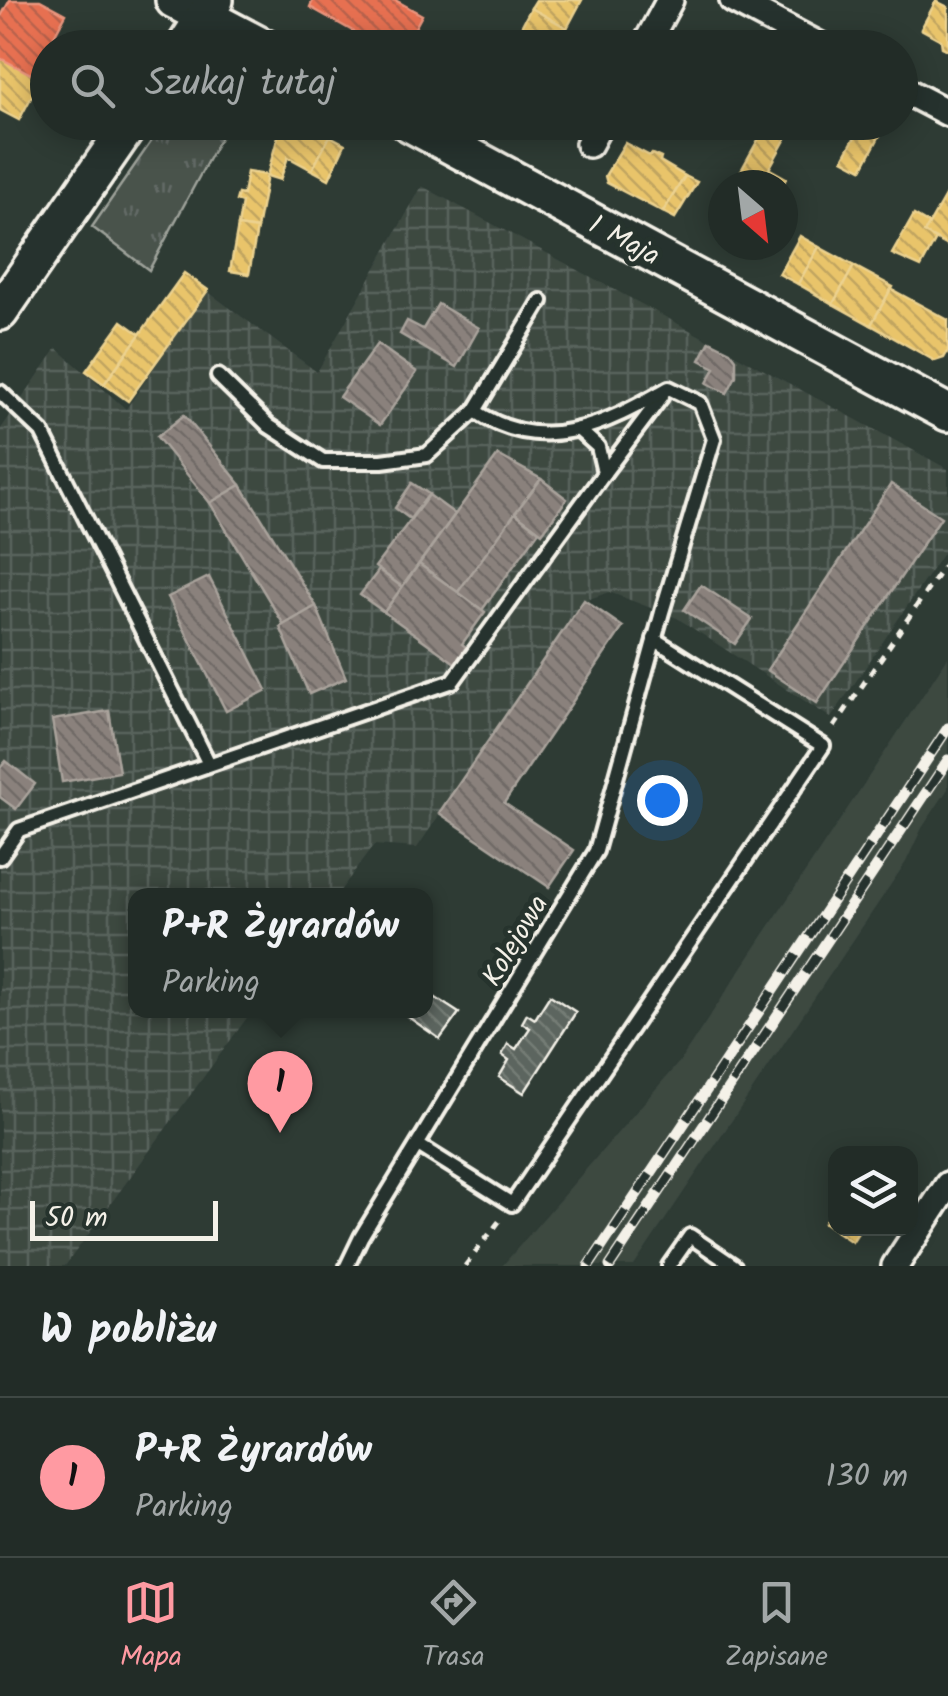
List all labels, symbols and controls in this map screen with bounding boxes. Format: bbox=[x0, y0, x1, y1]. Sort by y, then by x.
search box bbox=[30, 30, 918, 140]
text: Szukaj tutaj bbox=[145, 55, 336, 115]
icon: search bbox=[65, 58, 120, 113]
north arrow bbox=[708, 170, 798, 260]
street label: 1 Maja bbox=[580, 204, 668, 279]
your location bbox=[637, 775, 688, 826]
street label: Kolejowa bbox=[471, 887, 561, 996]
popup bbox=[128, 888, 433, 1018]
text: P+R Żyrardów bbox=[162, 898, 399, 958]
text: Parking bbox=[162, 958, 260, 1009]
pin: 1 bbox=[248, 1050, 312, 1133]
map controls bbox=[828, 1146, 918, 1236]
button: layers bbox=[828, 1146, 918, 1236]
scale bar bbox=[30, 1196, 218, 1240]
text: 50 m bbox=[45, 1196, 108, 1241]
text: W pobliżu bbox=[40, 1298, 216, 1365]
text: P+R Żyrardów bbox=[135, 1422, 372, 1482]
text: 1 bbox=[68, 1452, 77, 1503]
text: 130 m bbox=[825, 1452, 908, 1503]
text: Parking bbox=[135, 1482, 233, 1533]
tab: Mapa bbox=[120, 1575, 182, 1680]
tab: Trasa bbox=[422, 1575, 485, 1680]
tab: Zapisane bbox=[725, 1575, 828, 1680]

